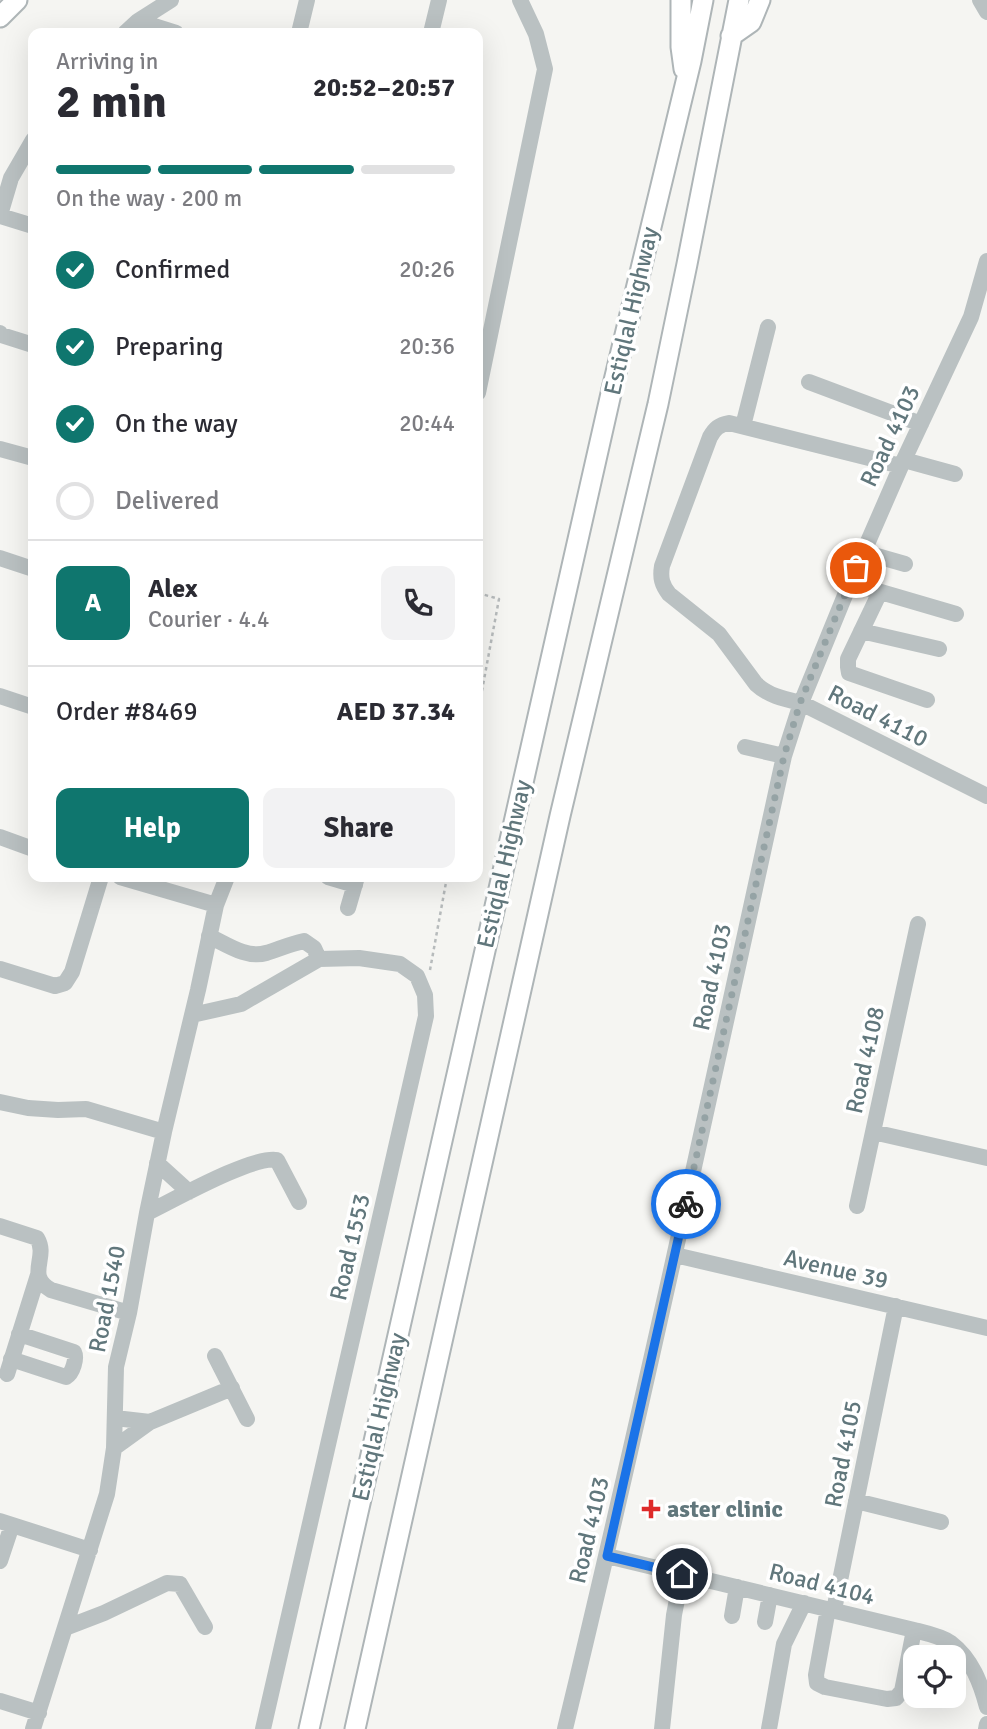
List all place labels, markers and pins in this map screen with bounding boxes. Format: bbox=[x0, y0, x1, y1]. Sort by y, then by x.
pin bbox=[826, 538, 886, 598]
place label: aster clinic bbox=[667, 1494, 783, 1524]
marker: aster clinic bbox=[641, 1499, 661, 1519]
pin bbox=[652, 1544, 712, 1604]

